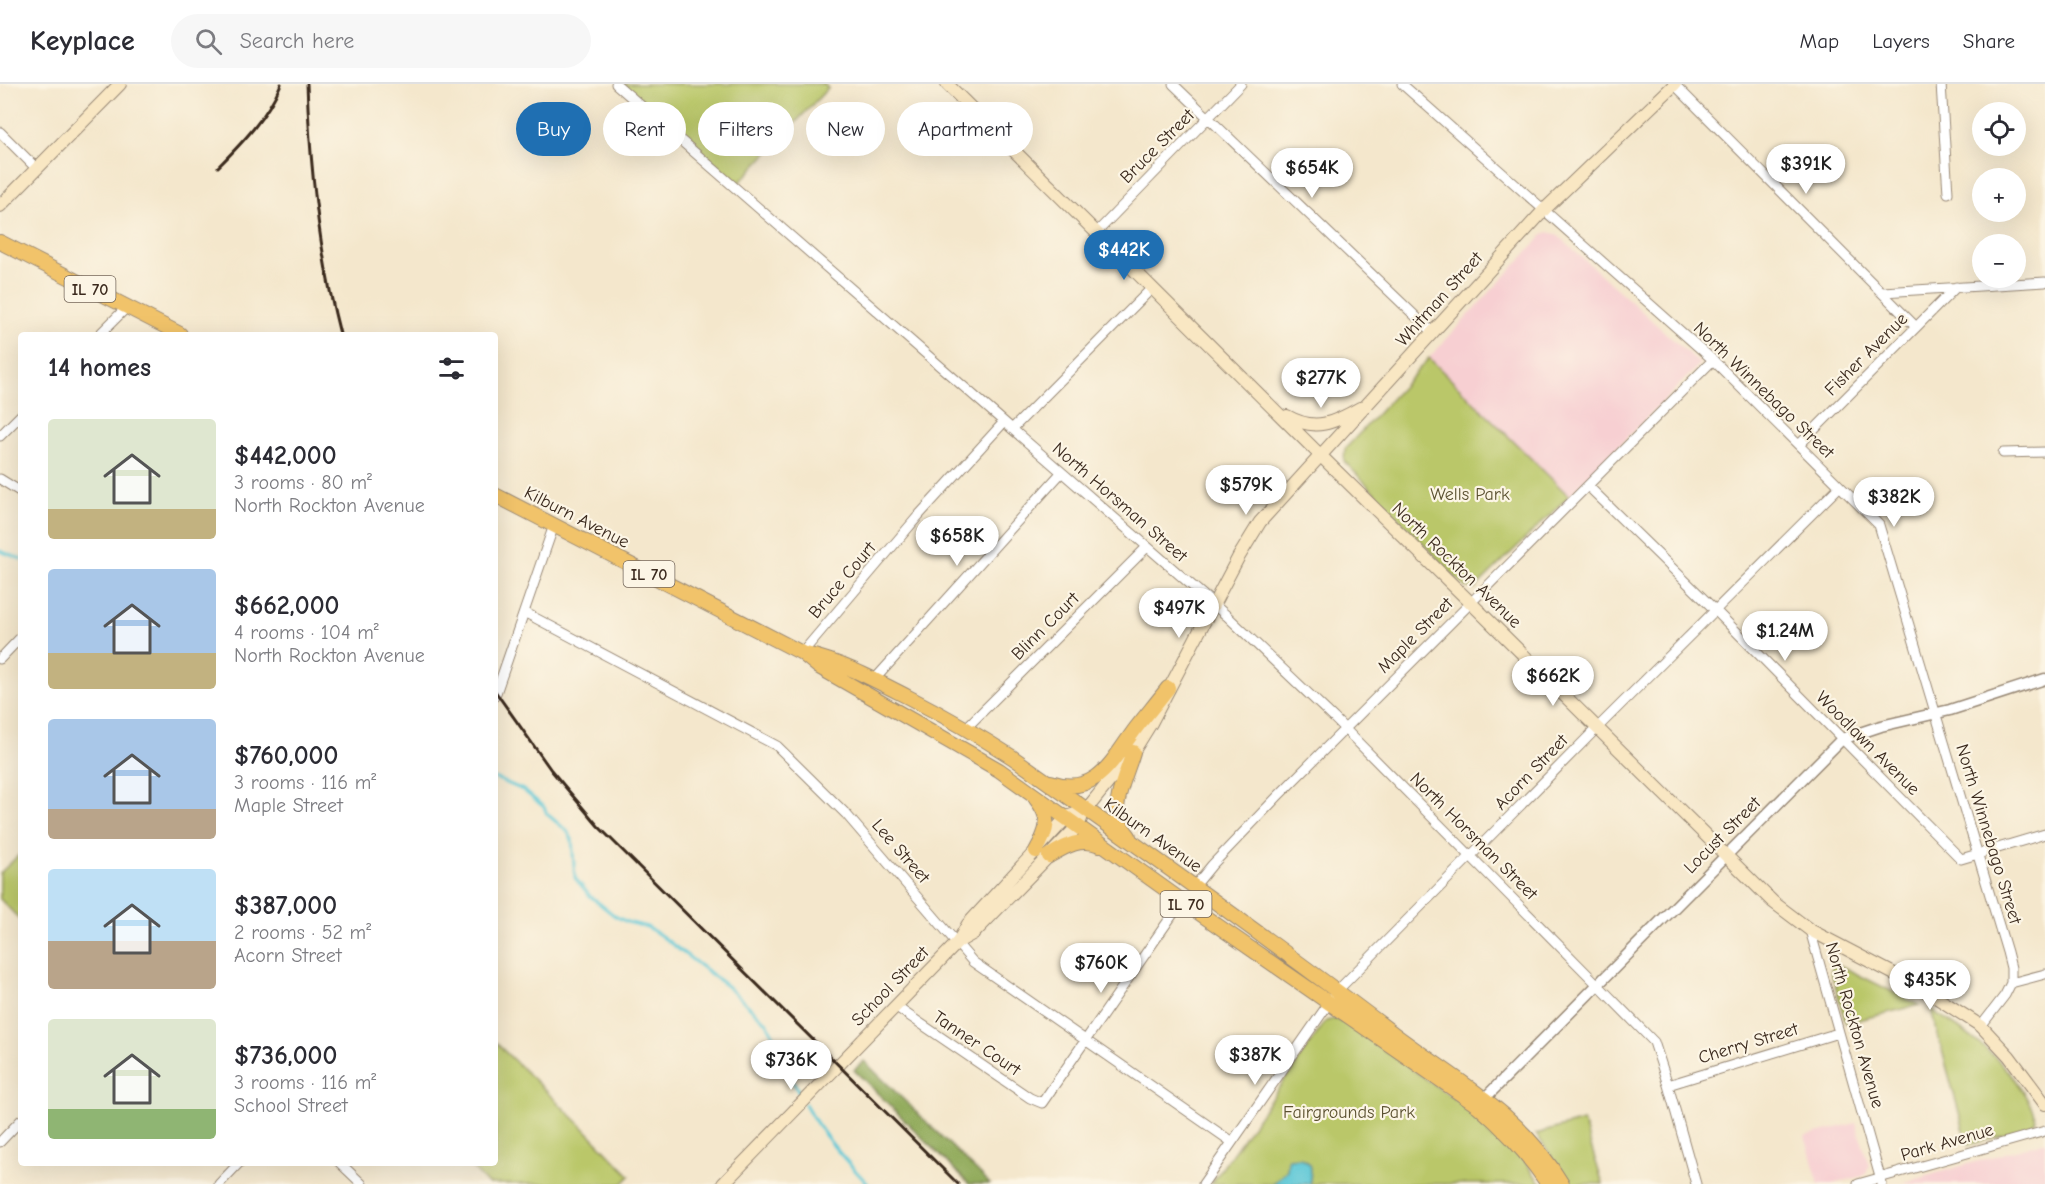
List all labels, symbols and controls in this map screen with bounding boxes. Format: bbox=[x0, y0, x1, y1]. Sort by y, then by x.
search box bbox=[171, 14, 591, 68]
text: Keyplace bbox=[30, 25, 135, 57]
icon: search bbox=[192, 25, 225, 58]
text: Search here bbox=[240, 28, 354, 54]
text: Map bbox=[1800, 29, 1839, 53]
text: Layers bbox=[1872, 29, 1930, 53]
text: Share bbox=[1963, 29, 2015, 53]
chip: Buy bbox=[516, 102, 591, 156]
chip: Rent bbox=[603, 102, 686, 156]
chip: Filters bbox=[698, 102, 794, 156]
chip: New bbox=[806, 102, 885, 156]
chip: Apartment bbox=[897, 102, 1033, 156]
map controls bbox=[1972, 102, 2026, 288]
button: locate bbox=[1972, 102, 2026, 156]
street label: Bruce Street bbox=[1116, 104, 1199, 188]
pin: $391K bbox=[1764, 144, 1848, 195]
pin: $654K bbox=[1270, 148, 1354, 199]
text: $391K bbox=[1780, 152, 1832, 175]
text: $654K bbox=[1285, 156, 1339, 179]
button: + bbox=[1972, 168, 2026, 222]
pin: $442K bbox=[1082, 230, 1166, 281]
button: − bbox=[1972, 234, 2026, 288]
text: $442K bbox=[1098, 238, 1150, 261]
street label: Whitman Street bbox=[1392, 247, 1488, 351]
road number: IL 70 bbox=[64, 276, 116, 302]
street label: Fisher Avenue bbox=[1821, 309, 1912, 400]
street label: North Winnebago Street bbox=[1689, 318, 1839, 463]
icon: filters bbox=[435, 352, 468, 385]
text: 14 homes bbox=[48, 353, 151, 383]
pin: $277K bbox=[1279, 358, 1363, 409]
text: $277K bbox=[1295, 366, 1347, 389]
street label: North Horsman Street bbox=[1048, 438, 1192, 567]
text: $442,000 bbox=[234, 441, 337, 471]
icon: home bbox=[96, 443, 168, 515]
pin: $579K bbox=[1204, 465, 1288, 516]
text: 3 rooms · 80 m² bbox=[234, 471, 372, 494]
text: $579K bbox=[1220, 473, 1272, 496]
pin: $382K bbox=[1852, 477, 1936, 528]
street label: Kilburn Avenue bbox=[521, 482, 633, 553]
park label: Wells Park bbox=[1430, 484, 1510, 505]
text: $382K bbox=[1867, 485, 1921, 508]
text: North Rockton Avenue bbox=[234, 494, 425, 517]
street label: North Rockton Avenue bbox=[1388, 498, 1526, 633]
pin: $658K bbox=[915, 516, 999, 567]
text: $658K bbox=[930, 524, 984, 547]
street label: Bruce Court bbox=[804, 537, 881, 623]
road number: IL 70 bbox=[624, 561, 674, 587]
street label: Blinn Court bbox=[1007, 588, 1084, 665]
pin: $497K bbox=[1137, 588, 1221, 639]
text: $662,000 bbox=[234, 591, 339, 621]
icon: home bbox=[96, 593, 168, 665]
street label: Maple Street bbox=[1373, 593, 1458, 677]
text: $497K bbox=[1153, 596, 1205, 619]
pin: $1.24M bbox=[1736, 611, 1834, 662]
text: $1.24M bbox=[1756, 619, 1814, 642]
text: 4 rooms · 104 m² bbox=[234, 621, 379, 644]
text: North Rockton Avenue bbox=[234, 644, 425, 667]
pin: $662K bbox=[1511, 656, 1595, 707]
text: $662K bbox=[1526, 664, 1580, 687]
street label: Woodlawn Avenue bbox=[1811, 687, 1924, 800]
street label: Acorn Street bbox=[1490, 730, 1573, 814]
text: $760,000 bbox=[234, 741, 338, 771]
street label: North Winnebago Street bbox=[1951, 742, 2026, 927]
icon: home bbox=[96, 743, 168, 815]
street label: North Horsman Street bbox=[1406, 768, 1542, 905]
text: 3 rooms · 116 m² bbox=[234, 771, 376, 794]
street label: Locust Street bbox=[1680, 792, 1766, 878]
text: Maple Street bbox=[234, 794, 343, 817]
street label: Kilburn Avenue bbox=[1100, 794, 1206, 877]
street label: Lee Street bbox=[867, 815, 935, 888]
text: $387,000 bbox=[234, 891, 337, 921]
road number: IL 70 bbox=[1160, 891, 1212, 917]
icon: home bbox=[96, 893, 168, 965]
text: 2 rooms · 52 m² bbox=[234, 921, 371, 944]
street label: North Rockton Avenue bbox=[1821, 940, 1888, 1111]
street label: School Street bbox=[847, 942, 934, 1030]
pin: $760K bbox=[1059, 943, 1143, 994]
text: Acorn Street bbox=[234, 944, 342, 967]
text: $760K bbox=[1074, 951, 1128, 974]
pin: $435K bbox=[1888, 960, 1972, 1011]
text: $435K bbox=[1903, 968, 1957, 991]
street label: Tanner Court bbox=[929, 1006, 1025, 1081]
street label: Cherry Street bbox=[1696, 1018, 1801, 1069]
pin: $387K bbox=[1213, 1035, 1297, 1086]
pin: $736K bbox=[749, 1040, 833, 1091]
text: $736,000 bbox=[234, 1041, 337, 1071]
icon: home bbox=[96, 1043, 168, 1115]
text: $387K bbox=[1229, 1043, 1281, 1066]
text: $736K bbox=[765, 1048, 817, 1071]
text: 3 rooms · 116 m² bbox=[234, 1071, 376, 1094]
text: School Street bbox=[234, 1094, 348, 1117]
park label: Fairgrounds Park bbox=[1283, 1102, 1415, 1123]
street label: Park Avenue bbox=[1898, 1119, 1996, 1166]

